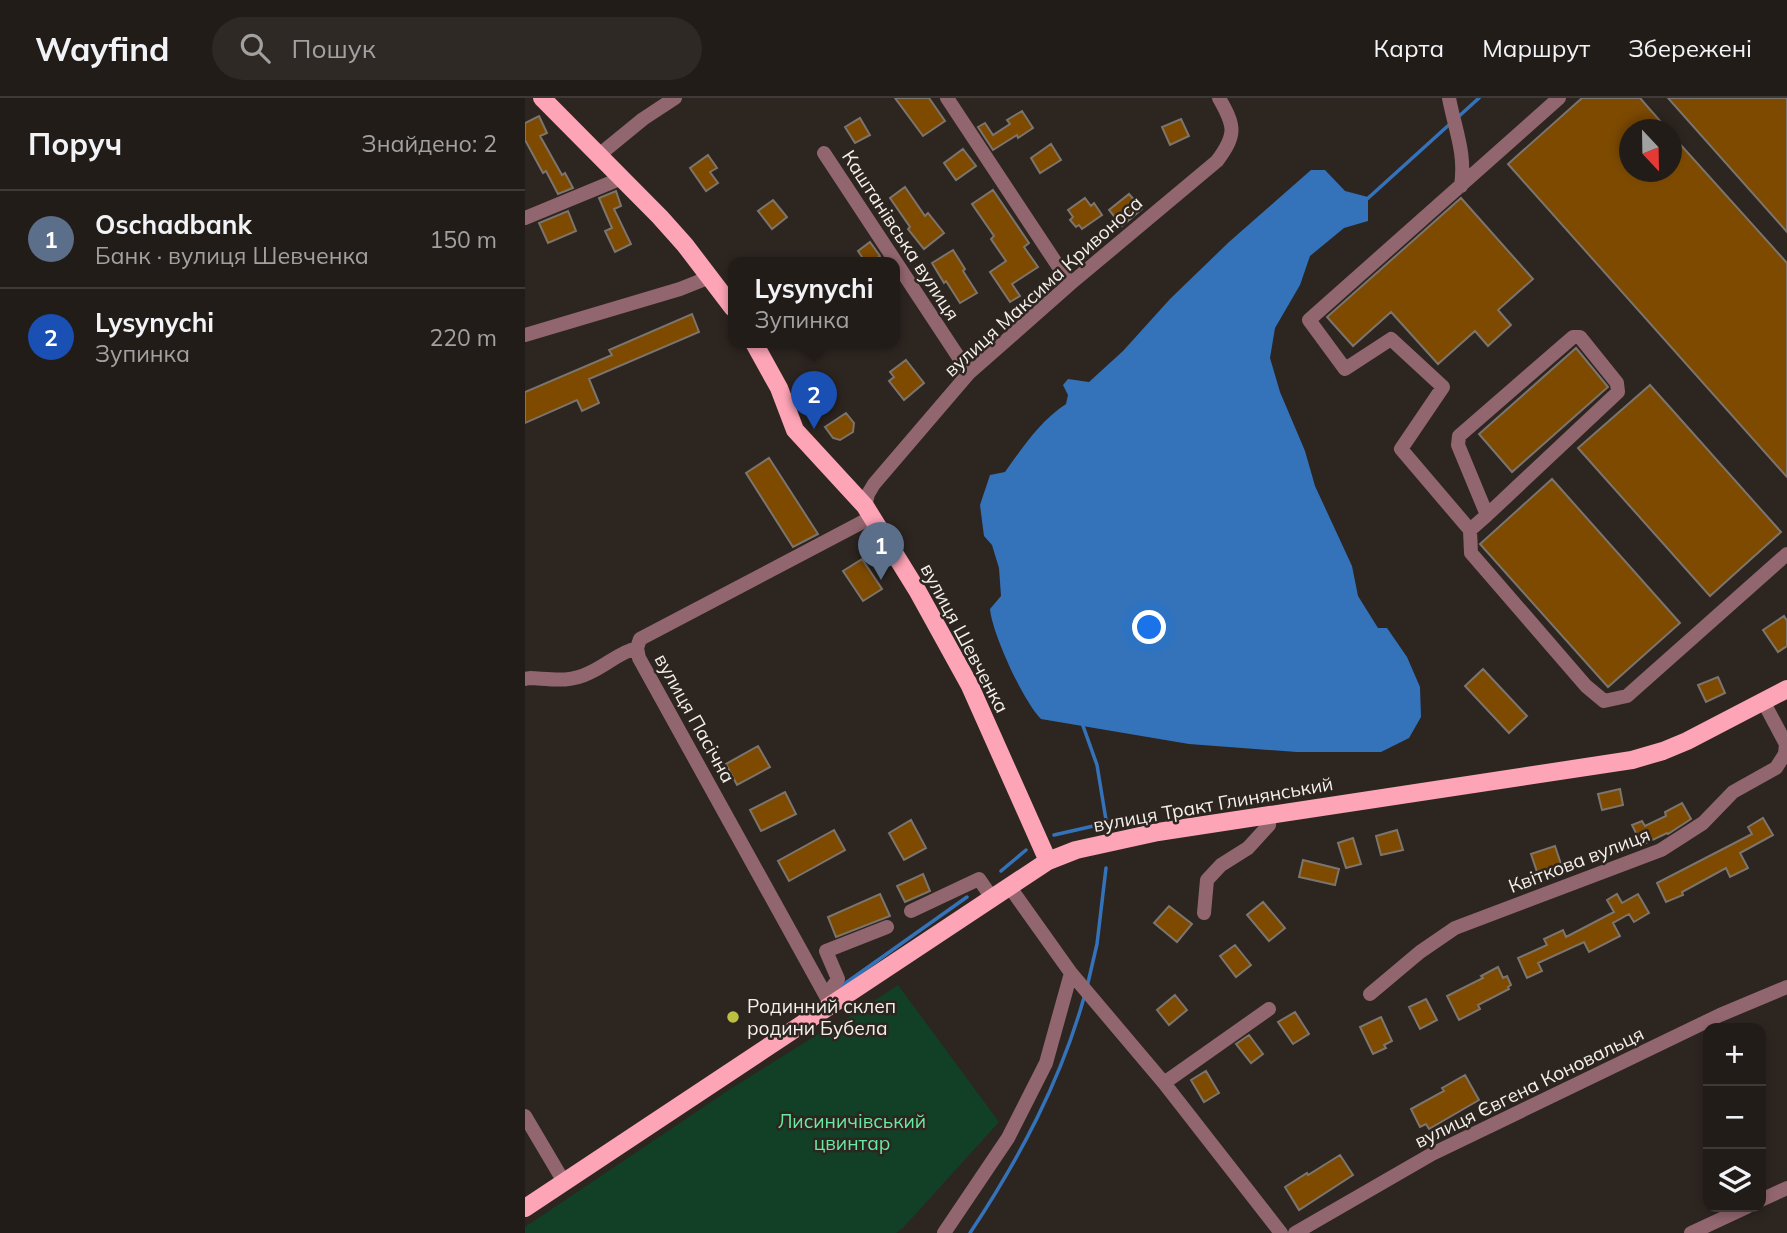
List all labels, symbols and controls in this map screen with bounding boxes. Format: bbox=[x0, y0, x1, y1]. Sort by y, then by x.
search box bbox=[212, 17, 702, 80]
text: Wayfind bbox=[35, 28, 170, 69]
icon: search bbox=[236, 29, 274, 67]
text: Пошук bbox=[292, 32, 376, 65]
text: Карта bbox=[1374, 33, 1444, 63]
text: Маршрут bbox=[1482, 33, 1590, 63]
text: Збережені bbox=[1628, 33, 1752, 63]
north arrow bbox=[1619, 119, 1682, 182]
text: Поруч bbox=[28, 125, 122, 163]
text: Знайдено: 2 bbox=[362, 129, 497, 158]
street label: Каштанівська вулиця bbox=[837, 145, 965, 325]
street label: вулиця Максима Кривоноса bbox=[939, 191, 1147, 381]
text: Oschadbank bbox=[95, 208, 252, 241]
text: 1 bbox=[44, 225, 58, 254]
text: 150 m bbox=[429, 225, 497, 254]
text: Банк · вулиця Шевченка bbox=[95, 241, 369, 270]
popup bbox=[728, 257, 900, 348]
text: Lysynychi bbox=[754, 272, 874, 305]
text: Зупинка bbox=[754, 305, 849, 334]
text: Lysynychi bbox=[95, 306, 214, 339]
text: 2 bbox=[44, 323, 58, 352]
text: 220 m bbox=[429, 323, 497, 352]
text: Зупинка bbox=[95, 339, 190, 368]
pin: 2 bbox=[791, 371, 837, 429]
pin: 1 bbox=[858, 522, 904, 580]
street label: вулиця Шевченка bbox=[915, 559, 1015, 717]
your location bbox=[1132, 610, 1166, 644]
street label: вулиця Пасічна bbox=[650, 649, 740, 787]
street label: вулиця Тракт Глинянський bbox=[1091, 771, 1335, 837]
street label: Квіткова вулиця bbox=[1505, 822, 1653, 898]
place label: Родинний склеп родини Бубела bbox=[747, 994, 896, 1040]
marker: Родинний склеп родини Бубела bbox=[725, 1009, 741, 1025]
street label: вулиця Євгена Коновальця bbox=[1410, 1021, 1648, 1153]
map controls bbox=[1703, 1023, 1766, 1212]
button: + bbox=[1703, 1023, 1766, 1086]
button: − bbox=[1703, 1086, 1766, 1149]
park label: Лисиничівський цвинтар bbox=[778, 1109, 926, 1155]
button: layers bbox=[1703, 1149, 1766, 1212]

